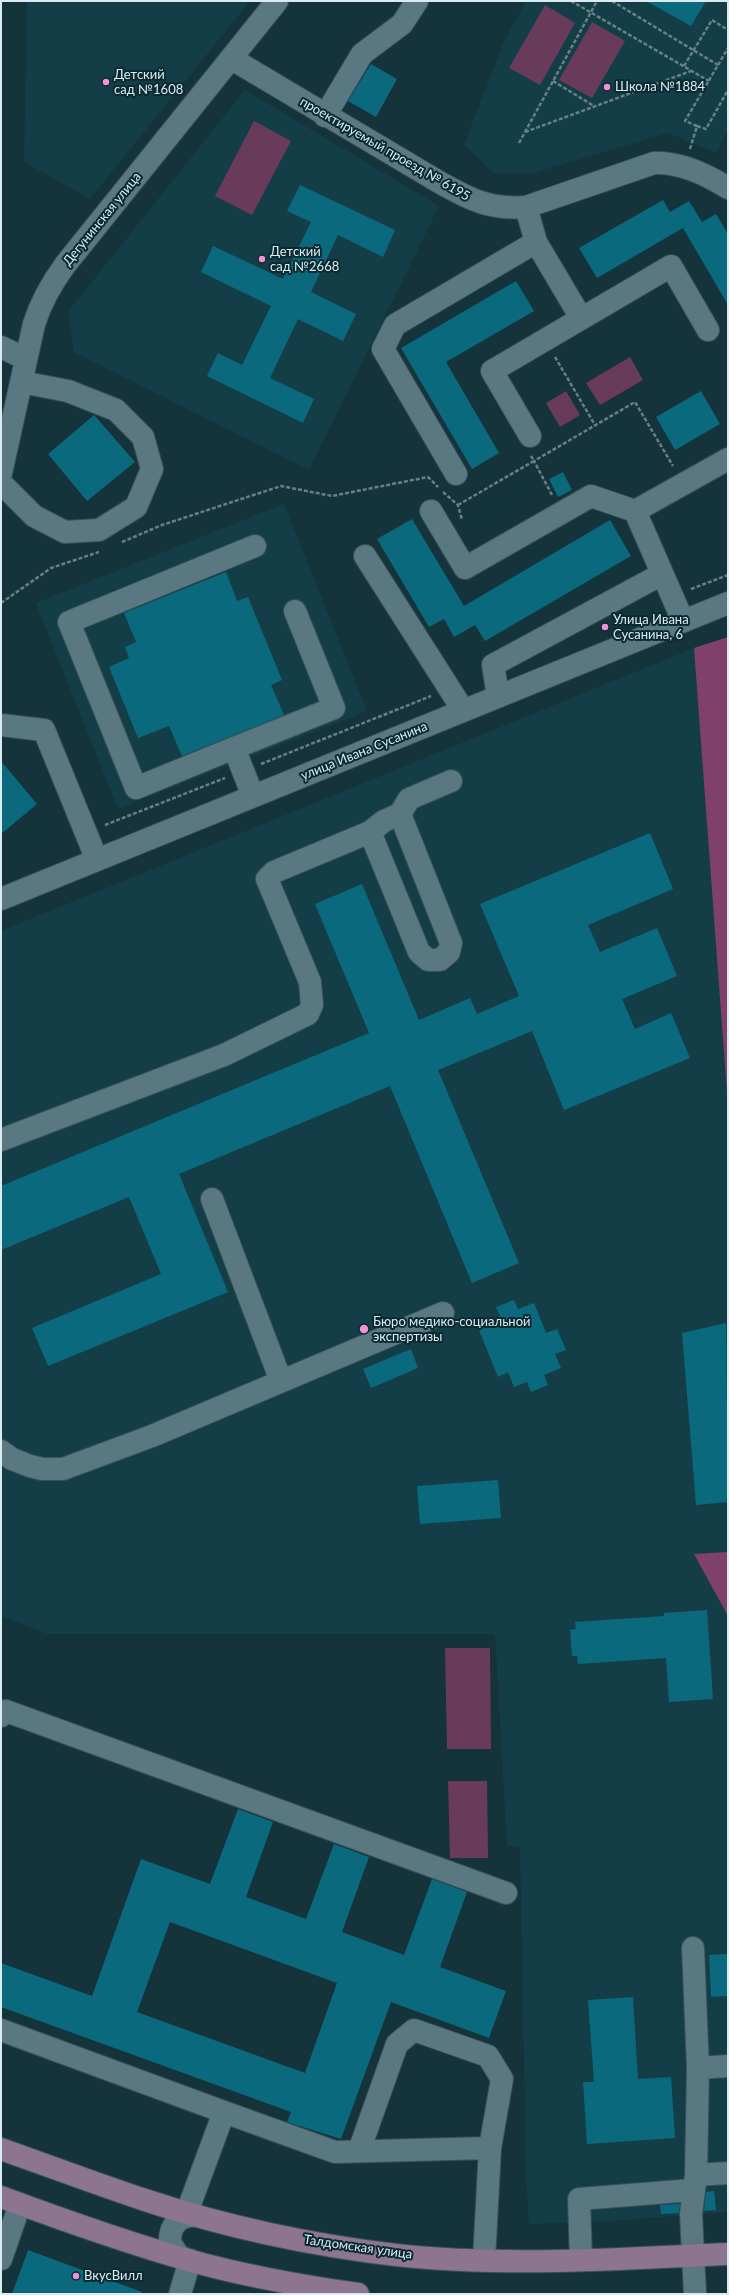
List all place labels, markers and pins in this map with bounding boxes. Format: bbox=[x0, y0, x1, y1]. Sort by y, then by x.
place label: Детский сад №1608 bbox=[114, 67, 183, 98]
marker: Детский сад №1608 bbox=[101, 77, 111, 87]
place label: Школа №1884 bbox=[615, 79, 705, 95]
marker: Школа №1884 bbox=[602, 82, 612, 92]
place label: Детский сад №2668 bbox=[270, 244, 339, 275]
marker: Детский сад №2668 bbox=[257, 254, 267, 264]
place label: Улица Ивана Сусанина, 6 bbox=[613, 612, 689, 643]
marker: Улица Ивана Сусанина, 6 bbox=[600, 622, 610, 632]
place label: Бюро медико-социальной экспертизы bbox=[373, 1314, 531, 1345]
marker: Бюро медико-социальной экспертизы bbox=[358, 1323, 370, 1335]
place label: ВкусВилл bbox=[84, 2268, 143, 2284]
marker: ВкусВилл bbox=[71, 2271, 81, 2281]

